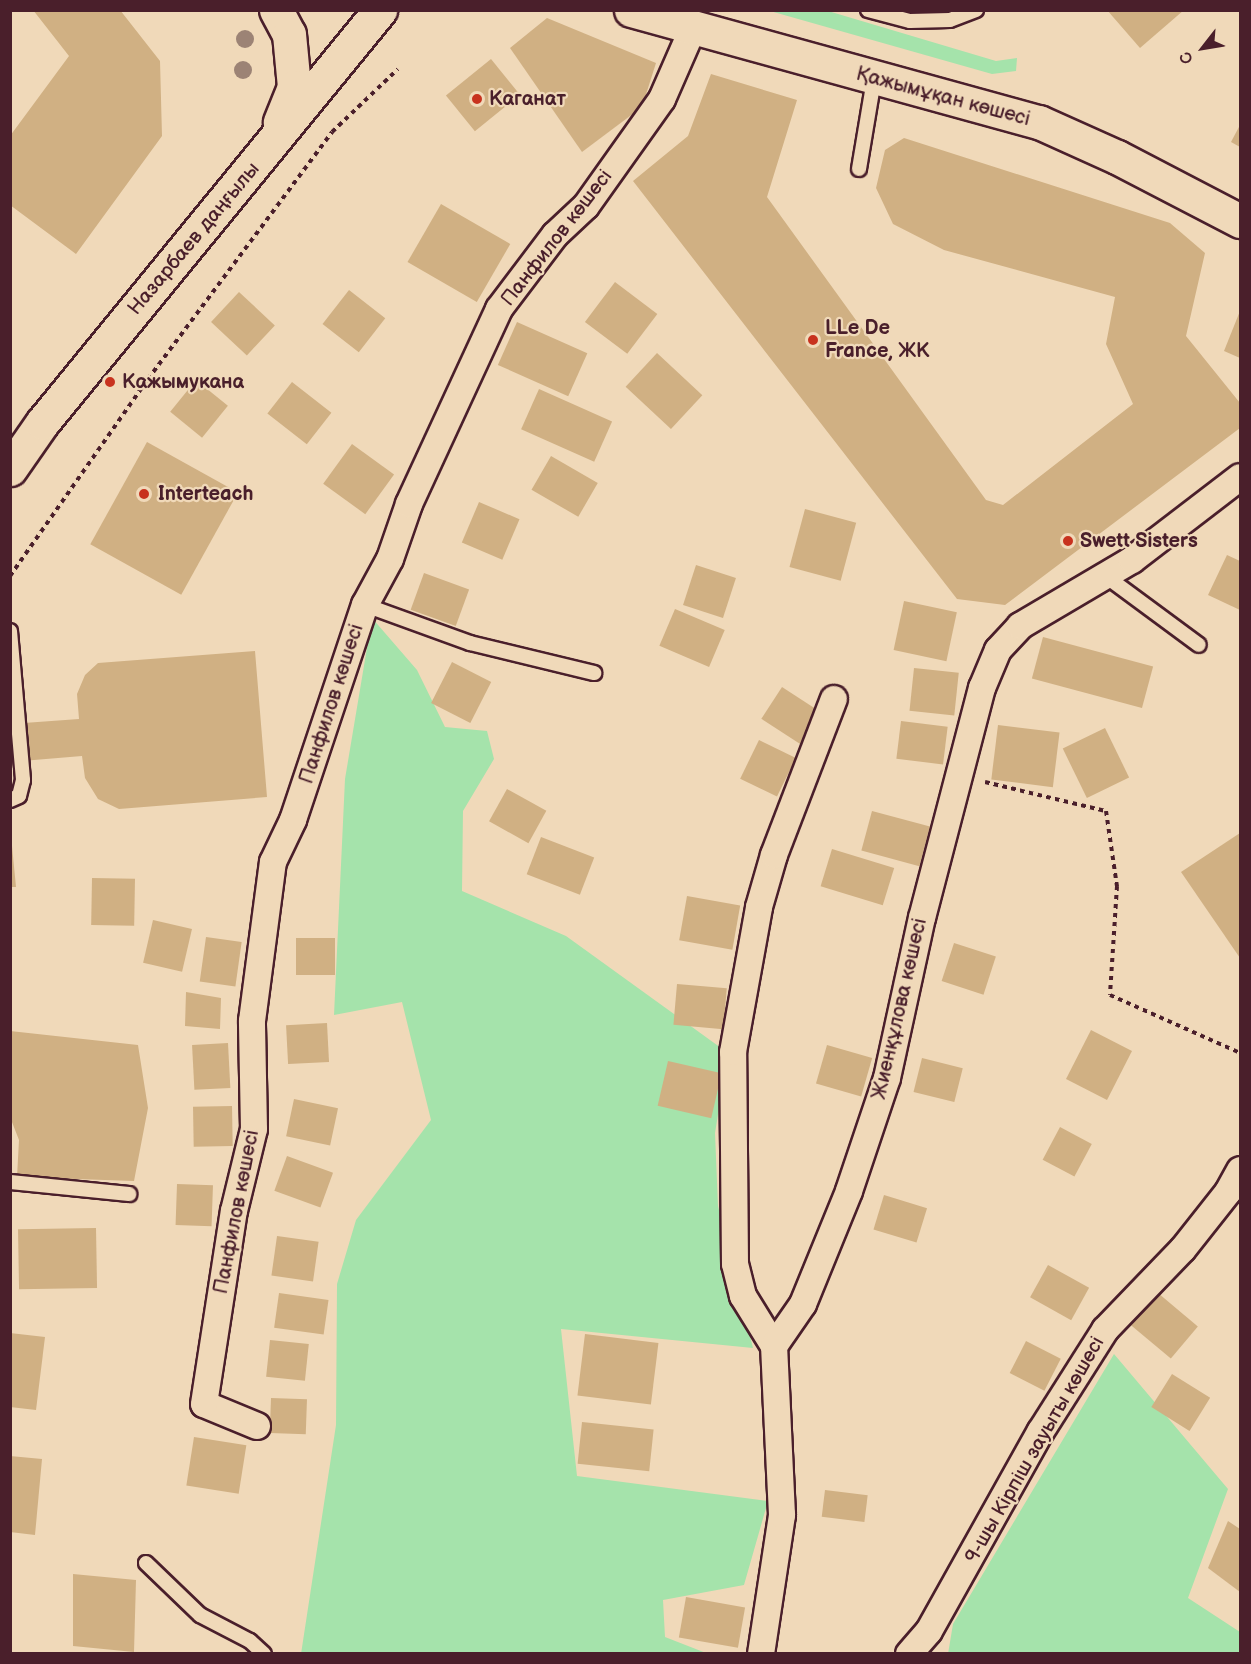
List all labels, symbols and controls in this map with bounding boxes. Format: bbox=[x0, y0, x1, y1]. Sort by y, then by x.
north arrow bbox=[1173, 18, 1233, 78]
text: С bbox=[1176, 48, 1198, 67]
street label: Қажымұқан көшесі bbox=[853, 62, 1033, 132]
place label: Каганат bbox=[489, 87, 566, 111]
marker: Каганат bbox=[470, 92, 484, 106]
street label: Назарбаев даңғылы bbox=[123, 158, 265, 320]
street label: Панфилов көшесі bbox=[496, 165, 618, 311]
place label: LLe De France, ЖК bbox=[825, 316, 929, 363]
marker: LLe De France, ЖК bbox=[806, 333, 820, 347]
place label: Кажымукана bbox=[122, 370, 244, 394]
marker: Кажымукана bbox=[103, 375, 117, 389]
place label: Interteach bbox=[158, 482, 253, 506]
marker: Interteach bbox=[135, 485, 153, 503]
place label: Swett Sisters bbox=[1080, 529, 1198, 553]
marker: Swett Sisters bbox=[1061, 534, 1075, 548]
street label: Панфилов көшесі bbox=[295, 621, 369, 787]
street label: Жиенқұлова көшесі bbox=[867, 916, 933, 1102]
street label: Панфилов көшесі bbox=[209, 1128, 265, 1296]
street label: 9-шы Кірпіш зауыты көшесі bbox=[960, 1333, 1110, 1567]

